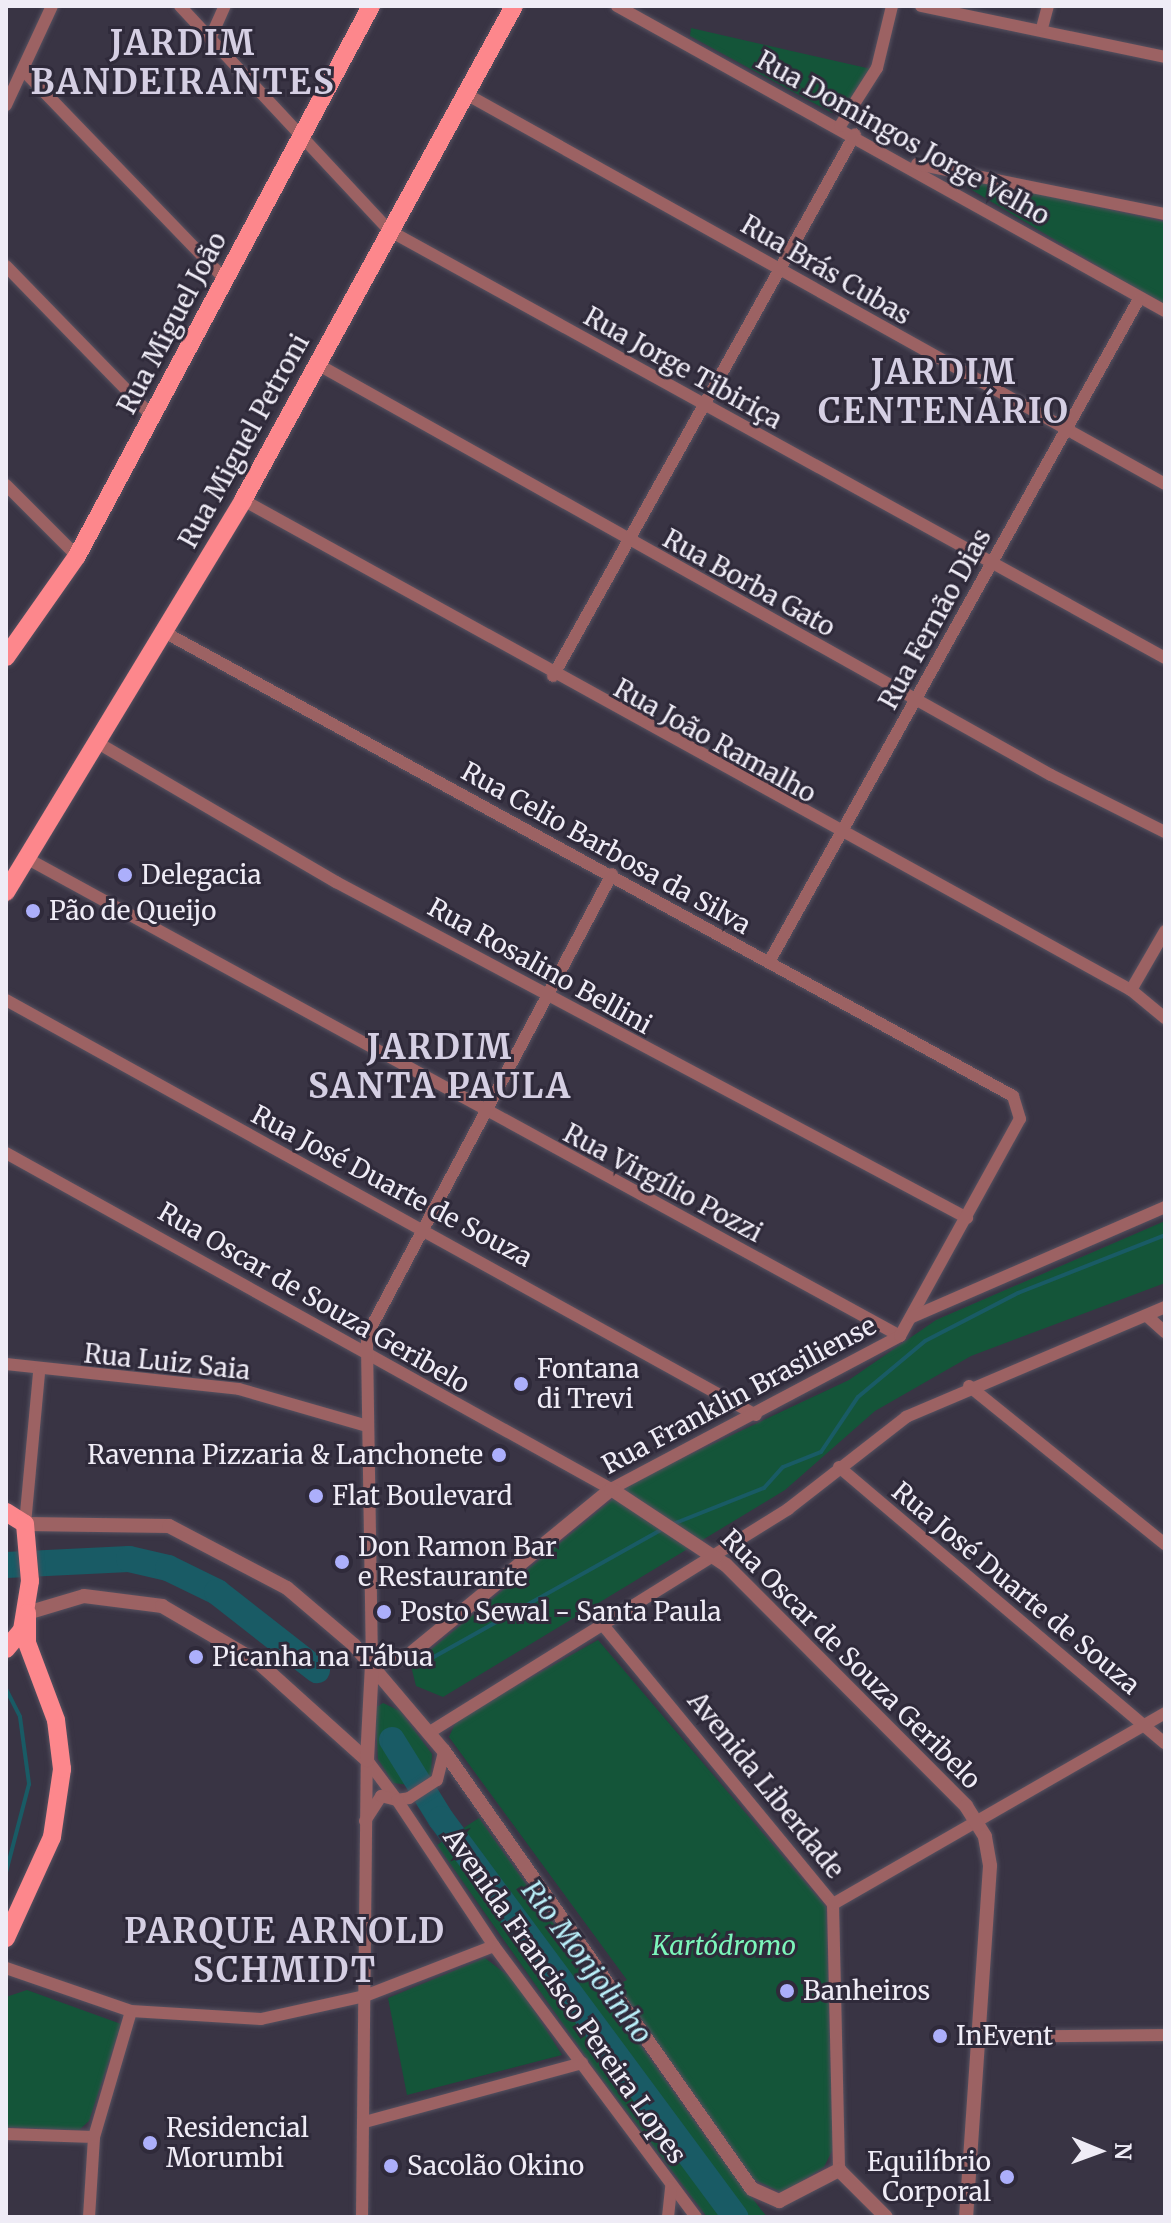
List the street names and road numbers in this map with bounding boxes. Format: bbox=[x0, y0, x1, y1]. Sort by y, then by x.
street label: Rua Domingos Jorge Velho bbox=[751, 44, 1055, 232]
street label: Rua Brás Cubas bbox=[736, 209, 916, 331]
street label: Rua Miguel João bbox=[111, 227, 233, 419]
street label: Rua Jorge Tibiriça bbox=[578, 301, 788, 435]
street label: Rua Miguel Petroni bbox=[172, 329, 316, 553]
street label: Rua Borba Gato bbox=[658, 523, 840, 643]
street label: Rua Fernão Dias bbox=[872, 523, 998, 715]
street label: Rua João Ramalho bbox=[608, 673, 822, 809]
street label: Rua Celio Barbosa da Silva bbox=[456, 755, 756, 941]
street label: Rua Rosalino Bellini bbox=[423, 891, 657, 1041]
street label: Rua José Duarte de Souza bbox=[246, 1099, 538, 1273]
street label: Rua Virgílio Pozzi bbox=[558, 1117, 768, 1249]
street label: Rua Oscar de Souza Geribelo bbox=[153, 1196, 475, 1400]
street label: Rua Franklin Brasiliense bbox=[597, 1309, 881, 1481]
street label: Rua Luiz Saia bbox=[82, 1338, 252, 1386]
street label: Rua José Duarte de Souza bbox=[886, 1475, 1146, 1701]
street label: Rua Oscar de Souza Geribelo bbox=[715, 1523, 987, 1795]
street label: Avenida Liberdade bbox=[681, 1686, 851, 1884]
street label: Avenida Francisco Pereira Lopes bbox=[437, 1822, 693, 2170]

